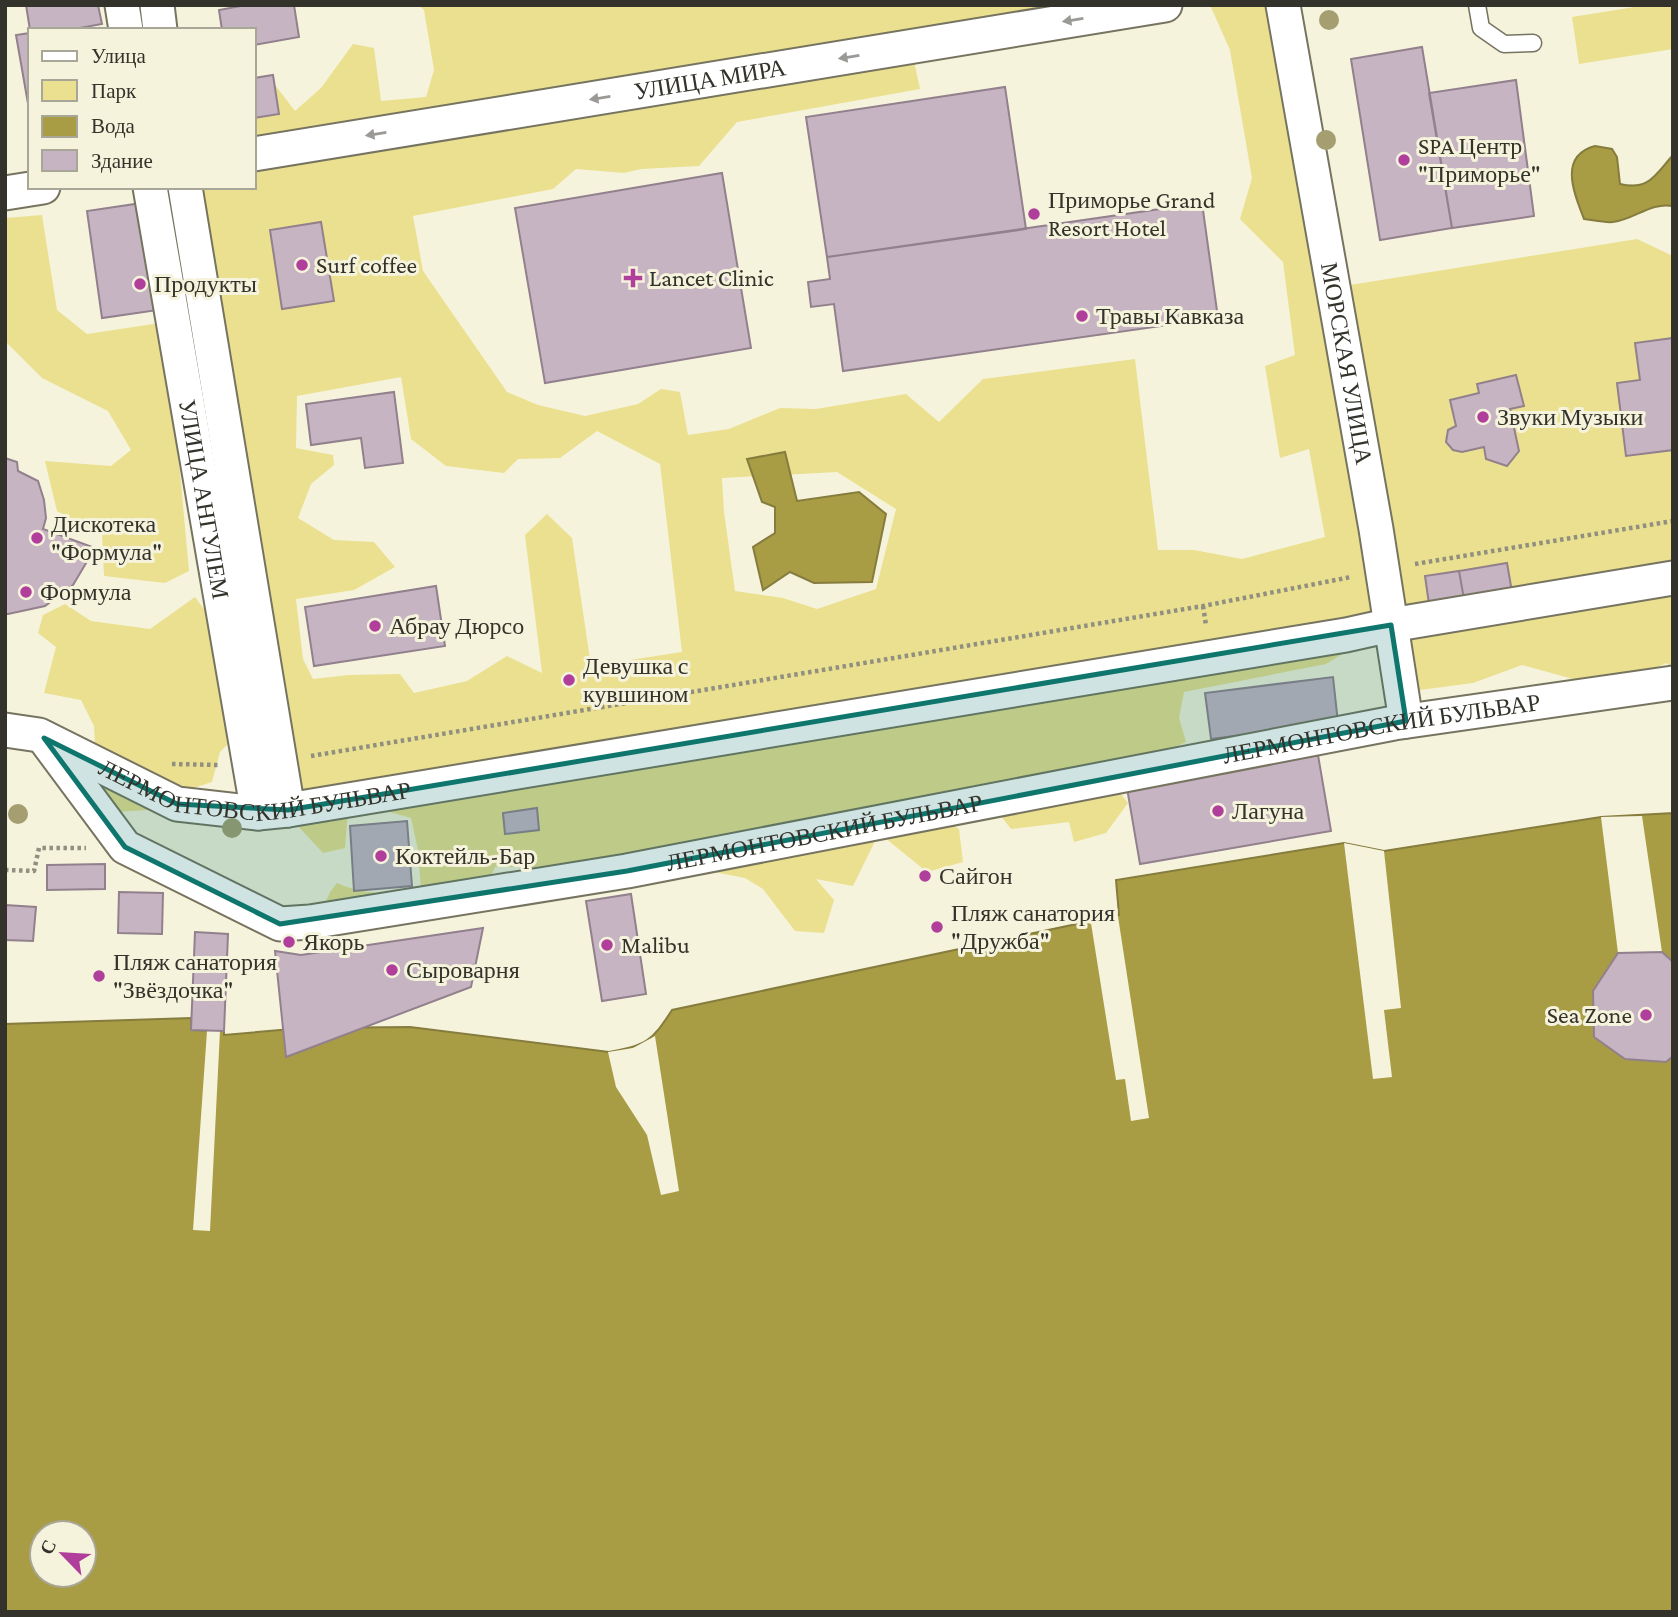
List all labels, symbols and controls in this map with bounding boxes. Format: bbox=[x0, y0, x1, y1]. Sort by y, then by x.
one-way arrow bbox=[1062, 15, 1084, 26]
legend bbox=[28, 28, 256, 189]
text: Улица bbox=[91, 44, 146, 68]
one-way arrow bbox=[838, 52, 860, 63]
street label: УЛИЦА МИРА bbox=[632, 53, 788, 105]
text: Парк bbox=[91, 79, 137, 103]
one-way arrow bbox=[589, 93, 611, 104]
text: Вода bbox=[91, 114, 136, 138]
one-way arrow bbox=[364, 129, 386, 140]
place label: SPA Центр "Приморье" bbox=[1418, 132, 1541, 187]
text: Здание bbox=[91, 149, 153, 173]
marker: SPA Центр "Приморье" bbox=[1396, 152, 1412, 168]
place label: Приморье Grand Resort Hotel bbox=[1048, 186, 1216, 241]
marker: Приморье Grand Resort Hotel bbox=[1026, 206, 1042, 222]
place label: Surf coffee bbox=[316, 251, 417, 278]
marker: Surf coffee bbox=[294, 257, 310, 273]
street label: МОРСКАЯ УЛИЦА bbox=[1316, 260, 1378, 467]
place label: Lancet Clinic bbox=[649, 264, 774, 291]
marker: Lancet Clinic bbox=[623, 268, 643, 288]
place label: Продукты bbox=[154, 270, 257, 297]
marker: Продукты bbox=[132, 276, 148, 292]
place label: Травы Кавказа bbox=[1096, 302, 1244, 329]
marker: Травы Кавказа bbox=[1074, 308, 1090, 324]
street label: УЛИЦА АНГУЛЕМ bbox=[174, 397, 235, 601]
place label: Звуки Музыки bbox=[1497, 403, 1644, 430]
marker: Звуки Музыки bbox=[1475, 409, 1491, 425]
place label: Дискотека "Формула" bbox=[51, 510, 162, 565]
marker: Дискотека "Формула" bbox=[29, 530, 45, 546]
place label: Формула bbox=[40, 578, 132, 605]
marker: Формула bbox=[18, 584, 34, 600]
place label: Абрау Дюрсо bbox=[389, 612, 524, 639]
marker: Абрау Дюрсо bbox=[367, 618, 383, 634]
place label: Девушка с кувшином bbox=[583, 652, 689, 707]
marker: Девушка с кувшином bbox=[561, 672, 577, 688]
street label: ЛЕРМОНТОВСКИЙ БУЛЬВАР bbox=[1220, 688, 1542, 769]
street label: ЛЕРМОНТОВСКИЙ БУЛЬВАР bbox=[95, 753, 413, 826]
street label: ЛЕРМОНТОВСКИЙ БУЛЬВАР bbox=[664, 789, 985, 876]
place label: Лагуна bbox=[1232, 797, 1305, 824]
marker: Лагуна bbox=[1210, 803, 1226, 819]
place label: Коктейль-Бар bbox=[395, 842, 535, 869]
marker: Коктейль-Бар bbox=[373, 848, 389, 864]
place label: Сайгон bbox=[939, 862, 1013, 889]
marker: Сайгон bbox=[917, 868, 933, 884]
place label: Пляж санатория "Дружба" bbox=[951, 899, 1115, 954]
marker: Пляж санатория "Дружба" bbox=[929, 919, 945, 935]
place label: Якорь bbox=[303, 928, 364, 955]
place label: Malibu bbox=[621, 931, 690, 958]
marker: Якорь bbox=[281, 934, 297, 950]
marker: Malibu bbox=[599, 937, 615, 953]
place label: Пляж санатория "Звёздочка" bbox=[113, 948, 277, 1003]
place label: Сыроварня bbox=[406, 956, 520, 983]
marker: Сыроварня bbox=[384, 962, 400, 978]
marker: Пляж санатория "Звёздочка" bbox=[91, 968, 107, 984]
place label: Sea Zone bbox=[1547, 1001, 1632, 1028]
marker: Sea Zone bbox=[1638, 1007, 1654, 1023]
north arrow bbox=[28, 1519, 98, 1589]
text: С bbox=[36, 1536, 60, 1558]

